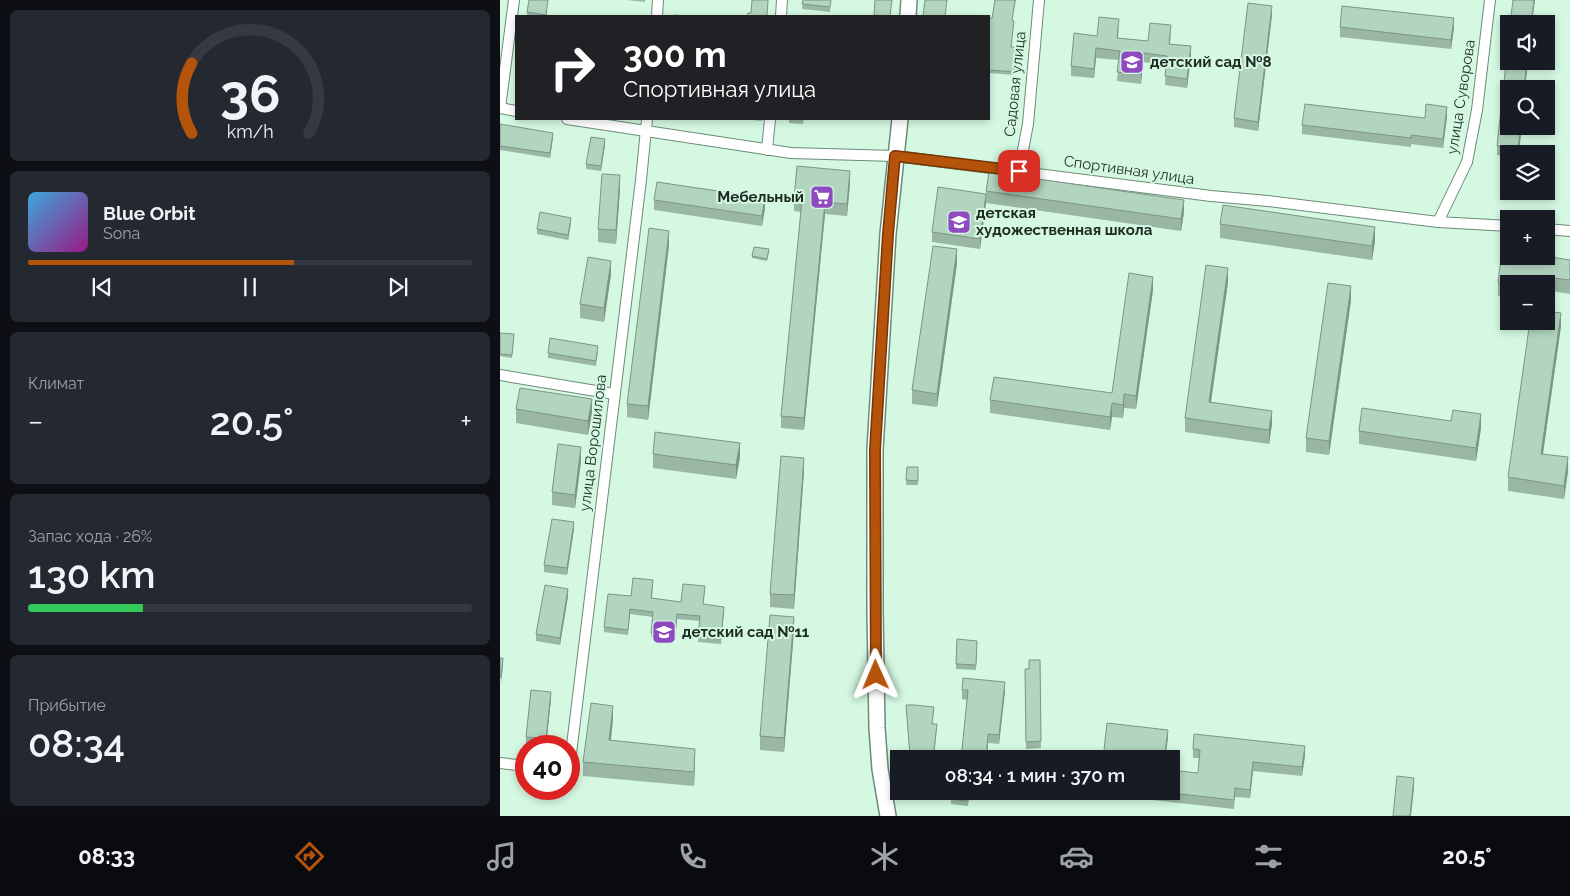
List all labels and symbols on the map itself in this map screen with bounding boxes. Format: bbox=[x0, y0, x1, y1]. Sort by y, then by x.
street label: Садовая улица bbox=[1001, 30, 1029, 138]
street label: улица Суворова bbox=[1443, 38, 1479, 156]
school or university icon: детский сад №8 bbox=[1119, 49, 1145, 75]
place label: детский сад №8 bbox=[1150, 53, 1271, 71]
pin bbox=[998, 150, 1040, 192]
street label: Спортивная улица bbox=[1063, 152, 1195, 188]
supermarket icon: Мебельный bbox=[809, 184, 835, 210]
place label: Мебельный bbox=[717, 188, 804, 206]
place label: детская художественная школа bbox=[976, 204, 1153, 239]
school or university icon: детская художественная школа bbox=[946, 209, 972, 235]
street label: улица Ворошилова bbox=[576, 373, 610, 513]
school or university icon: детский сад №11 bbox=[651, 619, 677, 645]
place label: детский сад №11 bbox=[682, 623, 810, 641]
position arrow bbox=[849, 648, 901, 700]
speed limit sign: 40 bbox=[515, 735, 580, 800]

